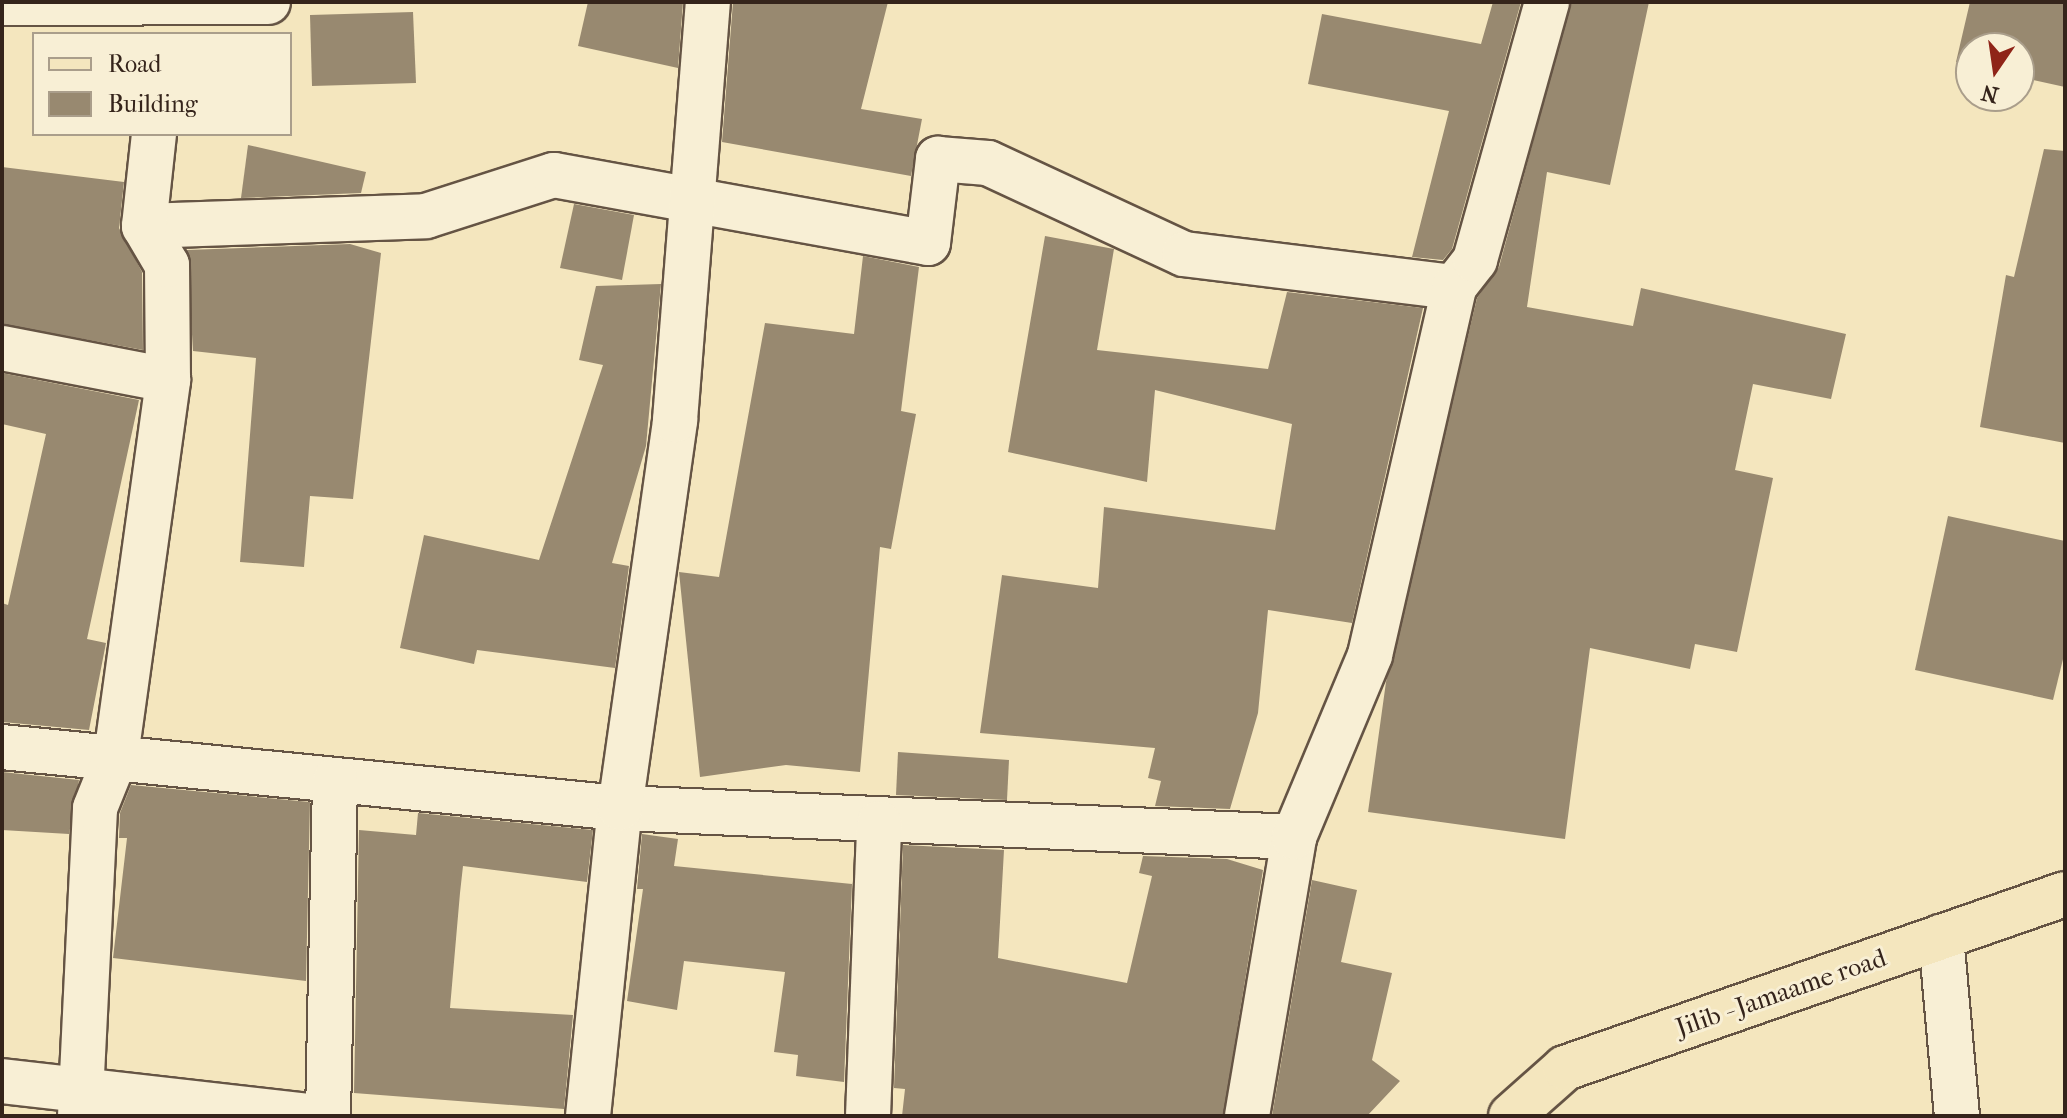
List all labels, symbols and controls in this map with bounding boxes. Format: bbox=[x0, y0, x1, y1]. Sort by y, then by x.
legend bbox=[32, 32, 292, 136]
north arrow bbox=[1955, 32, 2035, 112]
text: Road bbox=[108, 50, 161, 78]
text: N bbox=[1979, 79, 2001, 108]
text: Building bbox=[108, 90, 198, 118]
street label: Jilib - Jamaame road bbox=[1672, 942, 1890, 1044]

